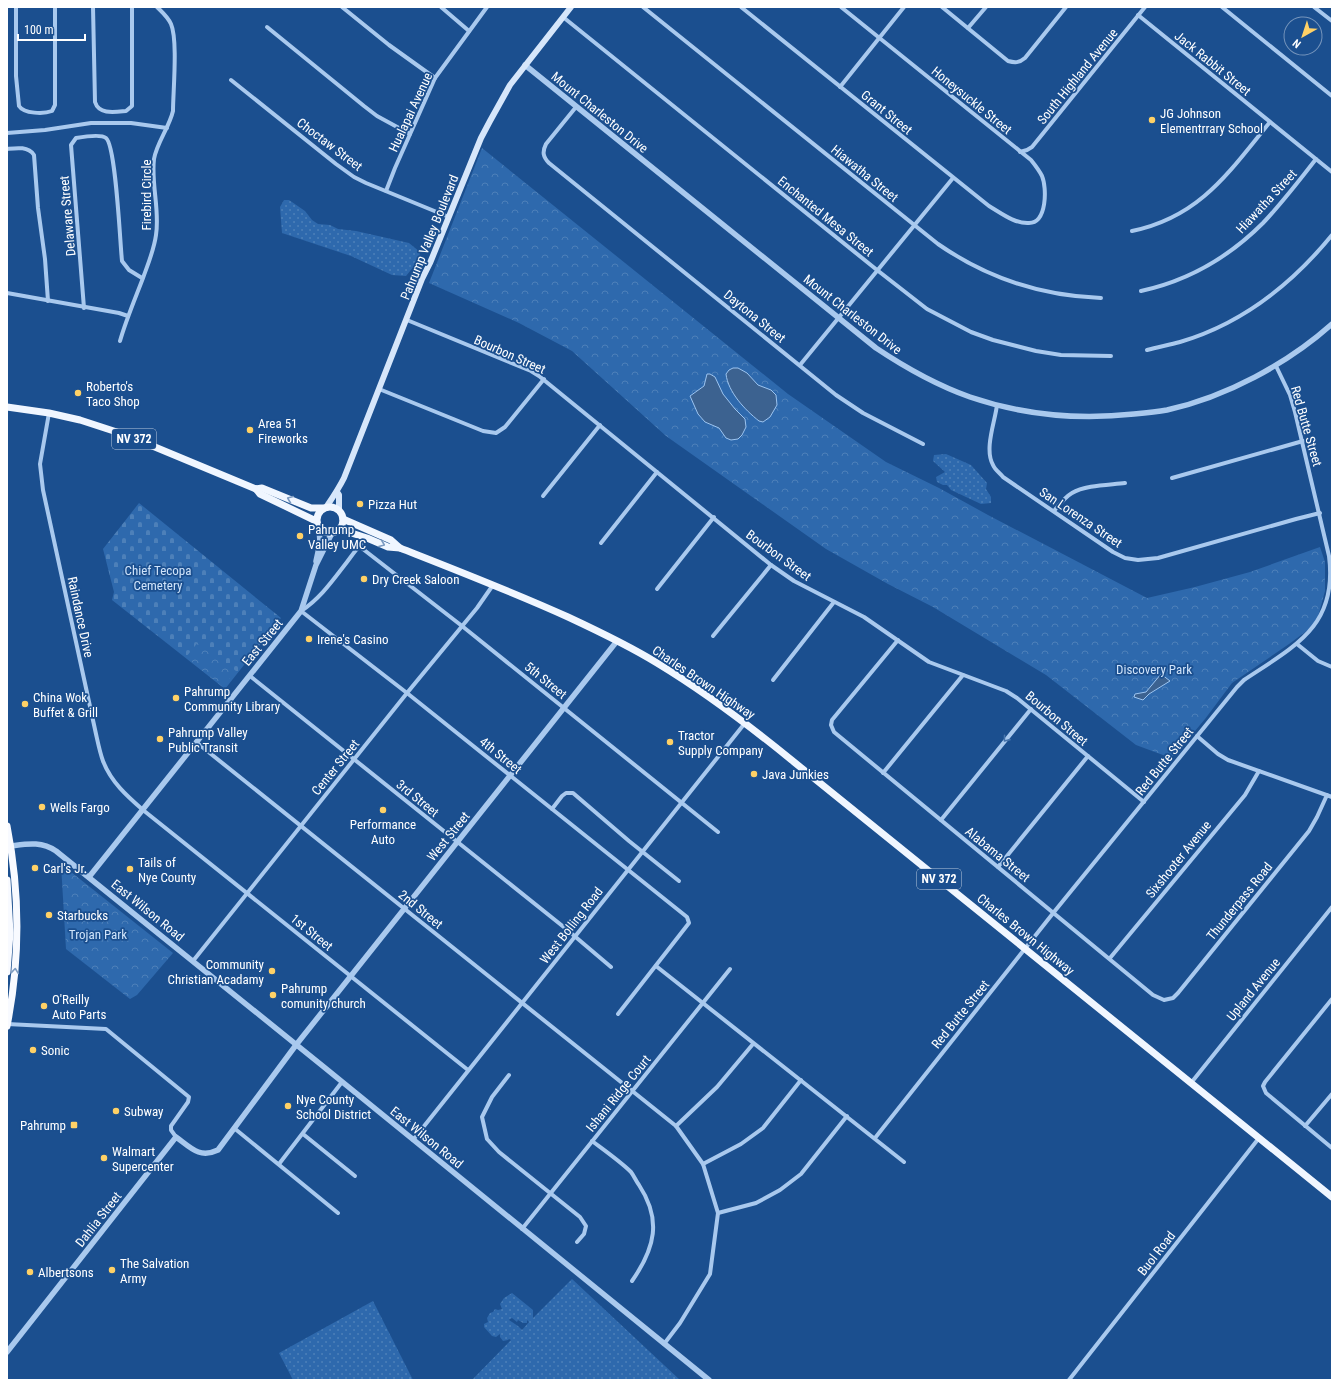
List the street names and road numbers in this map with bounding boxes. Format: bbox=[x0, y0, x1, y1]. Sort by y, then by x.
street label: South Highland Avenue bbox=[1034, 25, 1121, 127]
street label: Jack Rabbit Street bbox=[1172, 28, 1254, 99]
street label: Honeysuckle Street bbox=[929, 63, 1015, 137]
street label: Mount Charleston Drive bbox=[548, 69, 651, 156]
street label: Hualapai Avenue bbox=[386, 70, 435, 154]
street label: Grant Street bbox=[858, 87, 915, 138]
street label: Choctaw Street bbox=[294, 115, 366, 174]
street label: Hiawatha Street bbox=[828, 142, 901, 205]
street label: Firebird Circle bbox=[139, 159, 154, 231]
street label: Hiawatha Street bbox=[1233, 166, 1300, 236]
street label: Pahrump Valley Boulevard bbox=[397, 172, 461, 302]
street label: Enchanted Mesa Street bbox=[775, 173, 877, 260]
street label: Delaware Street bbox=[56, 175, 78, 257]
street label: Mount Charleston Drive bbox=[801, 272, 905, 357]
street label: Daytona Street bbox=[721, 287, 789, 346]
street label: Bourbon Street bbox=[472, 332, 548, 377]
street label: Red Butte Street bbox=[1288, 384, 1325, 468]
road number: NV 372 bbox=[112, 429, 156, 449]
street label: San Lorenza Street bbox=[1036, 484, 1125, 551]
street label: Bourbon Street bbox=[743, 527, 814, 584]
street label: Raindance Drive bbox=[65, 575, 96, 659]
street label: East Street bbox=[239, 616, 286, 669]
street label: Charles Brown Highway bbox=[649, 642, 758, 723]
street label: 5th Street bbox=[522, 659, 570, 702]
street label: Bourbon Street bbox=[1023, 688, 1091, 749]
street label: Red Butte Street bbox=[1132, 724, 1196, 798]
street label: 4th Street bbox=[477, 734, 525, 777]
street label: Center Street bbox=[308, 736, 362, 798]
street label: 3rd Street bbox=[393, 777, 442, 820]
street label: West Street bbox=[424, 809, 473, 864]
street label: Sixshooter Avenue bbox=[1143, 818, 1214, 901]
street label: Alabama Street bbox=[962, 824, 1033, 885]
street label: Thunderpass Road bbox=[1203, 859, 1275, 943]
road number: NV 372 bbox=[917, 869, 961, 889]
street label: East Wilson Road bbox=[108, 877, 187, 944]
street label: West Bolling Road bbox=[537, 884, 606, 967]
street label: 2nd Street bbox=[396, 887, 446, 932]
street label: Charles Brown Highway bbox=[974, 891, 1078, 979]
street label: 1st Street bbox=[288, 911, 336, 954]
street label: Upland Avenue bbox=[1224, 955, 1283, 1024]
street label: Red Butte Street bbox=[928, 977, 992, 1051]
street label: Ishani Ridge Court bbox=[583, 1052, 654, 1135]
street label: East Wilson Road bbox=[387, 1104, 466, 1171]
street label: Dahlia Street bbox=[72, 1189, 125, 1250]
street label: Buol Road bbox=[1134, 1228, 1178, 1278]

